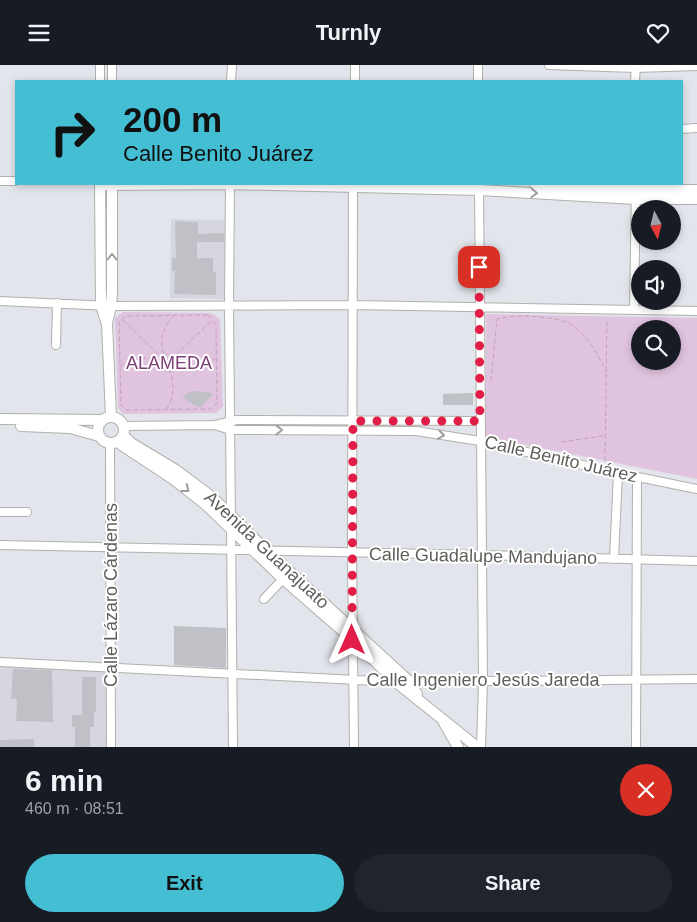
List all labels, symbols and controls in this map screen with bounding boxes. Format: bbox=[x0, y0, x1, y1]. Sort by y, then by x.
icon: menu bbox=[25, 19, 53, 47]
icon: heart bbox=[644, 19, 672, 47]
text: Turnly bbox=[316, 20, 381, 45]
icon: right bbox=[40, 100, 105, 165]
text: 200 m bbox=[123, 100, 222, 139]
text: Calle Benito Juárez bbox=[123, 141, 314, 166]
one-way arrow bbox=[530, 188, 538, 199]
north arrow bbox=[631, 200, 681, 250]
map controls bbox=[631, 200, 681, 370]
pin bbox=[458, 246, 500, 288]
one-way arrow bbox=[107, 253, 117, 260]
icon: arrive bbox=[465, 253, 493, 281]
button: sound bbox=[631, 260, 681, 310]
button: search bbox=[631, 320, 681, 370]
park label: ALAMEDA bbox=[126, 353, 212, 373]
one-way arrow bbox=[276, 425, 283, 435]
one-way arrow bbox=[437, 429, 445, 440]
street label: Calle Benito Juárez bbox=[483, 432, 639, 486]
one-way arrow bbox=[180, 483, 190, 492]
street label: Avenida Guanajuato bbox=[201, 487, 333, 613]
street label: Calle Lázaro Cárdenas bbox=[101, 503, 121, 687]
street label: Calle Guadalupe Mandujano bbox=[369, 544, 597, 568]
position arrow bbox=[325, 613, 377, 665]
street label: Calle Ingeniero Jesús Jareda bbox=[366, 670, 601, 690]
text: 6 min bbox=[25, 764, 103, 797]
button: close bbox=[620, 764, 672, 816]
text: 460 m · 08:51 bbox=[25, 800, 124, 817]
button: Exit bbox=[25, 854, 344, 912]
button: Share bbox=[354, 854, 672, 912]

